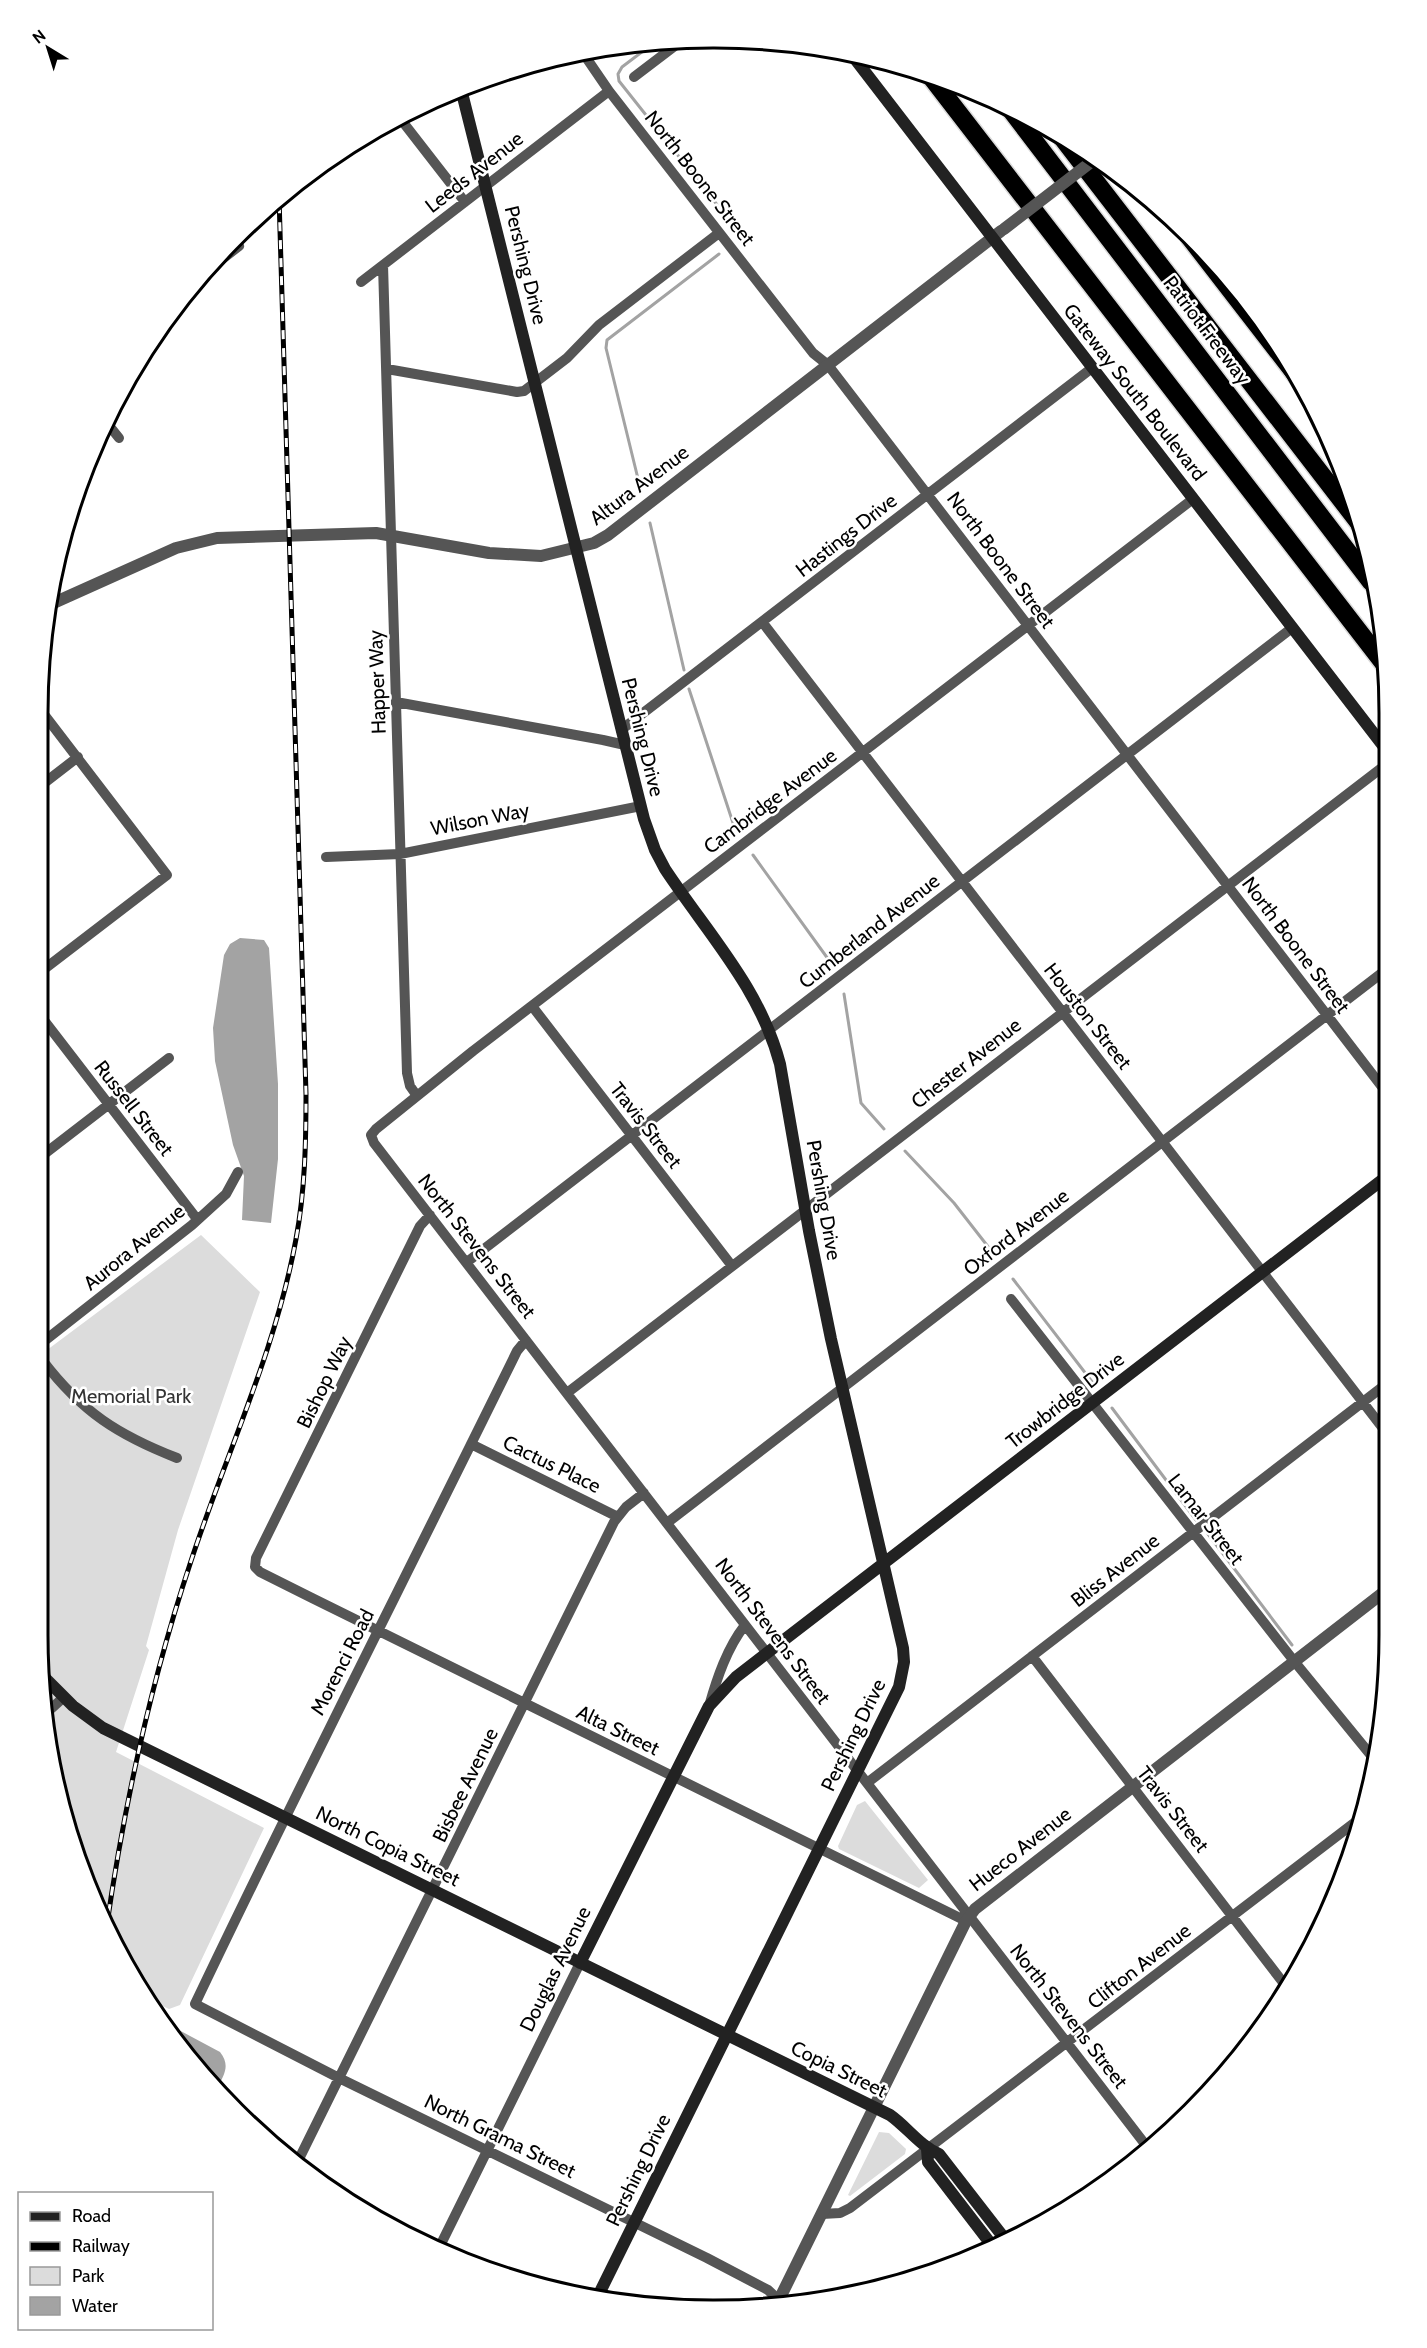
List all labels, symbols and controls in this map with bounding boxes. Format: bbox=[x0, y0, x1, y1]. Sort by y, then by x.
north arrow bbox=[18, 18, 78, 78]
text: N bbox=[29, 26, 49, 48]
street label: North Boone Street bbox=[640, 106, 760, 250]
street label: Leeds Avenue bbox=[420, 126, 528, 218]
street label: Pershing Drive bbox=[500, 203, 552, 327]
street label: Patriot Freeway bbox=[1158, 271, 1256, 389]
street label: Gateway South Boulevard bbox=[1058, 299, 1212, 485]
street label: Altura Avenue bbox=[585, 440, 693, 530]
street label: North Boone Street bbox=[942, 487, 1060, 633]
street label: Hastings Drive bbox=[791, 488, 901, 582]
street label: Happer Way bbox=[363, 629, 391, 735]
street label: Pershing Drive bbox=[617, 675, 669, 799]
street label: Cambridge Avenue bbox=[699, 743, 841, 859]
street label: Wilson Way bbox=[429, 798, 531, 840]
street label: Cumberland Avenue bbox=[794, 869, 944, 993]
street label: North Boone Street bbox=[1237, 872, 1355, 1018]
street label: Houston Street bbox=[1039, 958, 1137, 1074]
street label: Chester Avenue bbox=[906, 1013, 1026, 1113]
street label: Russell Street bbox=[89, 1056, 179, 1161]
street label: Travis Street bbox=[605, 1077, 687, 1173]
street label: Pershing Drive bbox=[802, 1138, 846, 1262]
street label: North Stevens Street bbox=[413, 1169, 541, 1323]
street label: Oxford Avenue bbox=[959, 1183, 1073, 1281]
street label: Aurora Avenue bbox=[79, 1199, 189, 1295]
street label: Bishop Way bbox=[291, 1332, 357, 1432]
street label: Trowbridge Drive bbox=[1001, 1347, 1129, 1453]
park label: Memorial Park bbox=[71, 1384, 191, 1408]
street label: Cactus Place bbox=[499, 1430, 605, 1498]
street label: Lamar Street bbox=[1163, 1469, 1249, 1570]
street label: Bliss Avenue bbox=[1066, 1528, 1164, 1612]
street label: North Stevens Street bbox=[710, 1553, 836, 1709]
street label: Morenci Road bbox=[305, 1605, 379, 1719]
street label: Pershing Drive bbox=[816, 1675, 890, 1795]
street label: Alta Street bbox=[573, 1700, 664, 1760]
street label: Bisbee Avenue bbox=[427, 1724, 503, 1846]
street label: Travis Street bbox=[1132, 1761, 1214, 1857]
street label: North Copia Street bbox=[312, 1801, 464, 1891]
street label: Hueco Avenue bbox=[964, 1802, 1076, 1896]
street label: Douglas Avenue bbox=[514, 1902, 596, 2036]
street label: Clifton Avenue bbox=[1082, 1918, 1196, 2014]
street label: North Stevens Street bbox=[1005, 1939, 1133, 2093]
street label: Copia Street bbox=[787, 2035, 891, 2103]
street label: North Grama Street bbox=[420, 2089, 580, 2183]
street label: Pershing Drive bbox=[601, 2110, 675, 2230]
legend bbox=[18, 2192, 213, 2330]
text: Road bbox=[72, 2205, 111, 2227]
text: Railway bbox=[72, 2235, 130, 2257]
text: Park bbox=[72, 2265, 105, 2287]
text: Water bbox=[72, 2295, 118, 2317]

